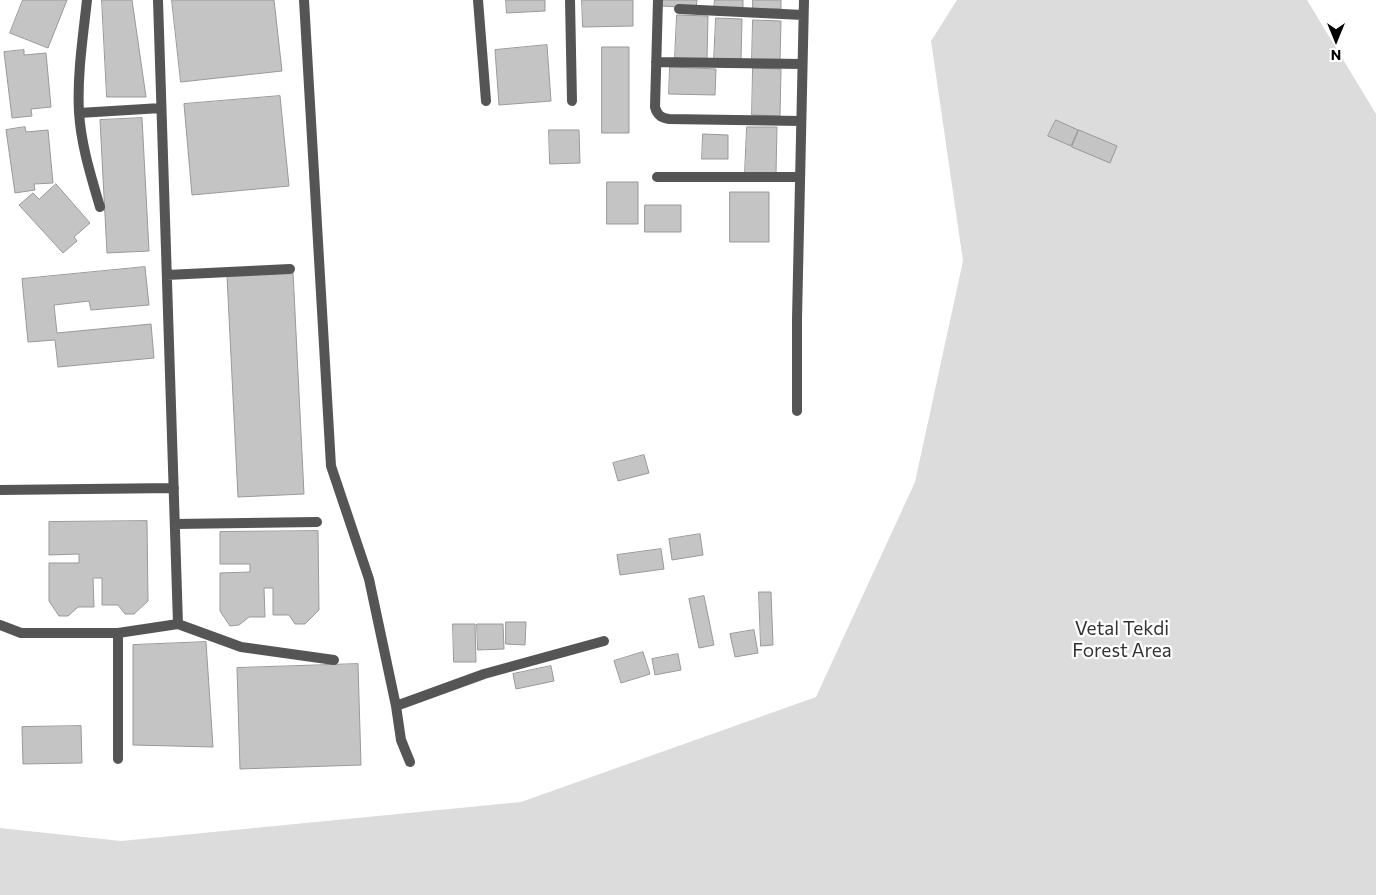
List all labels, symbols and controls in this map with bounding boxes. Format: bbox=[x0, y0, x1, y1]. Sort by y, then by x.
north arrow bbox=[1311, 15, 1361, 65]
text: N bbox=[1331, 47, 1341, 64]
park label: Vetal Tekdi Forest Area bbox=[1072, 618, 1172, 662]

